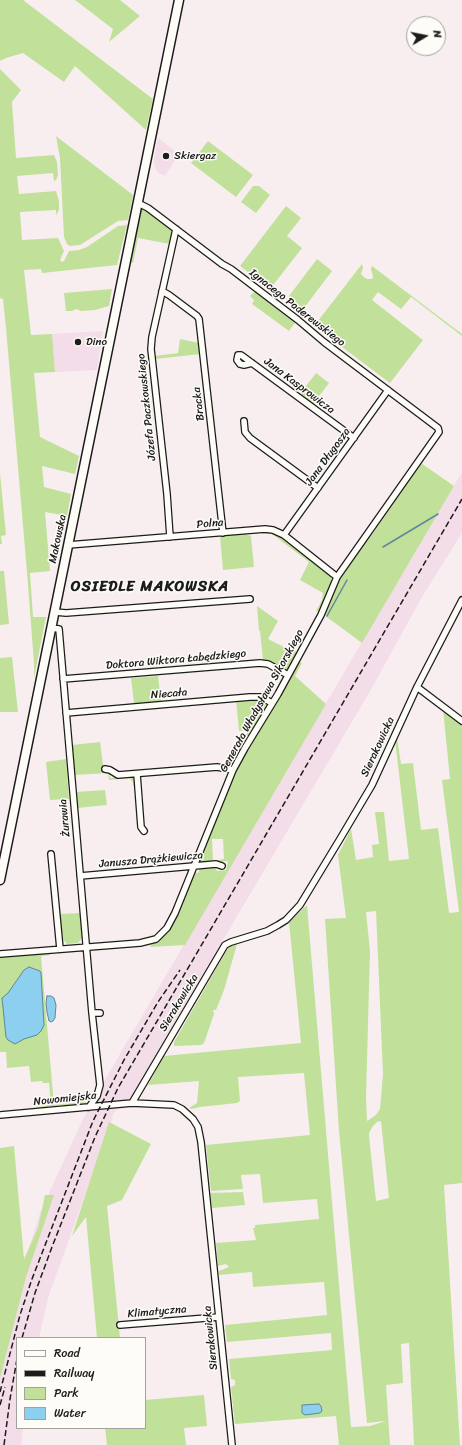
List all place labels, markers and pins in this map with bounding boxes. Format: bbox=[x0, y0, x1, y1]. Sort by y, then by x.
place label: Skiergaz bbox=[174, 149, 216, 163]
marker: Skiergaz bbox=[161, 151, 171, 161]
place label: Dino bbox=[86, 335, 107, 349]
marker: Dino bbox=[73, 337, 83, 347]

